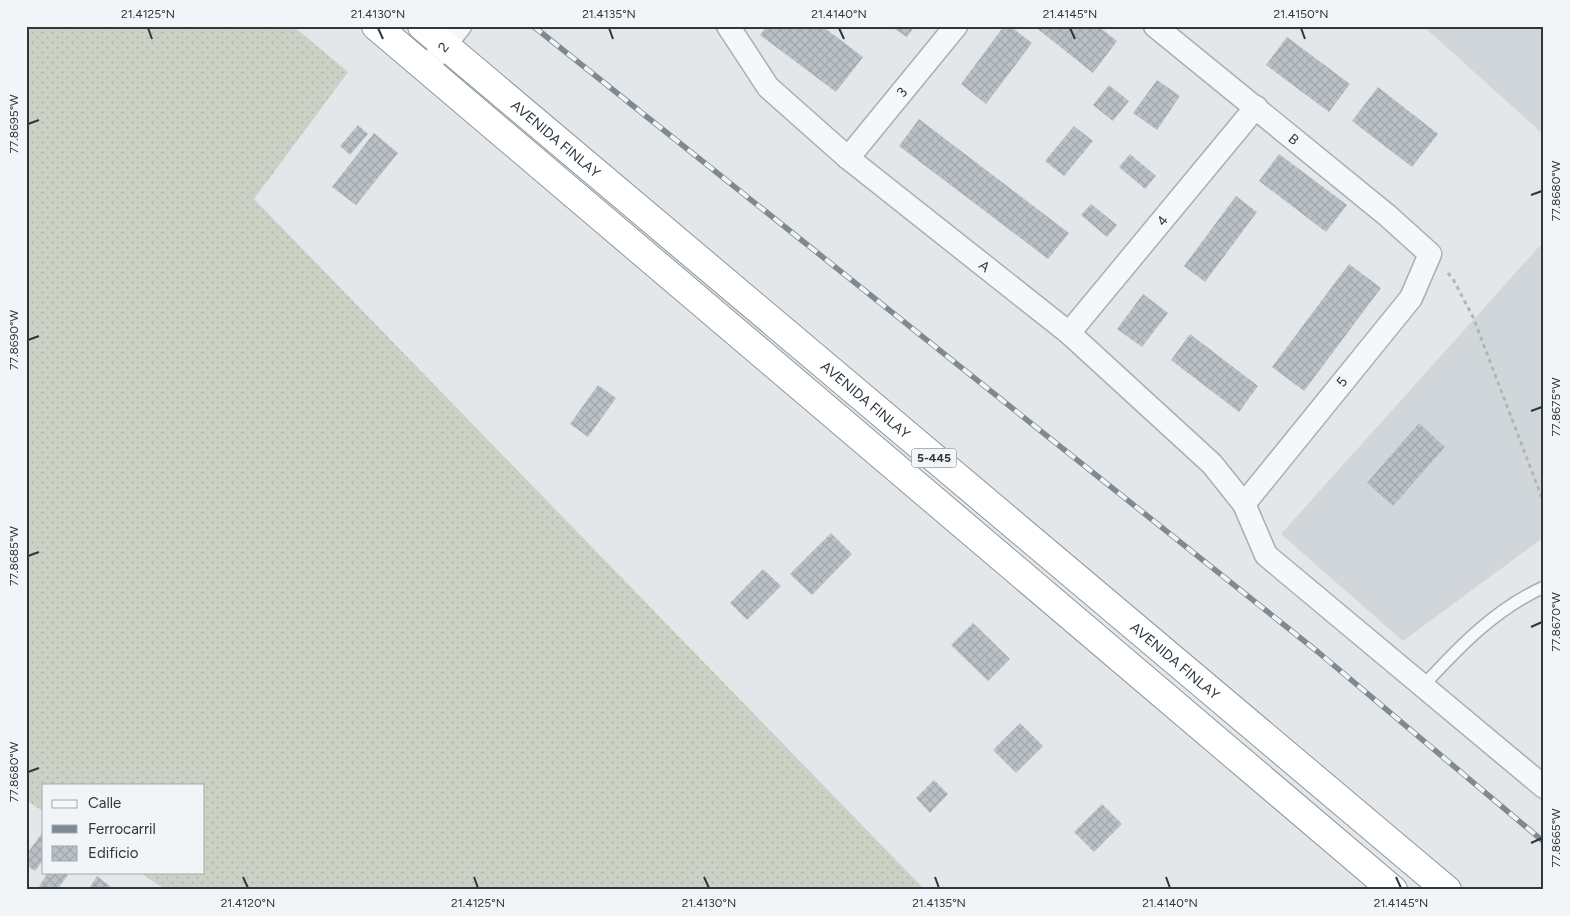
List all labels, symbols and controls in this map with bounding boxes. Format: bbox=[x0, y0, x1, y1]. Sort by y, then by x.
text: 21.4125°N bbox=[121, 7, 175, 21]
text: 21.4130°N bbox=[351, 7, 405, 21]
text: 21.4135°N bbox=[582, 7, 636, 21]
text: 21.4140°N bbox=[811, 7, 867, 21]
text: 21.4145°N bbox=[1043, 7, 1097, 21]
text: 21.4150°N bbox=[1274, 7, 1328, 21]
street label: 2 bbox=[434, 39, 452, 55]
street label: 3 bbox=[893, 84, 911, 101]
text: 77.8695°W bbox=[7, 94, 21, 154]
street label: AVENIDA FINLAY bbox=[508, 96, 604, 182]
street label: B bbox=[1285, 130, 1302, 148]
text: 77.8680°W bbox=[1549, 160, 1563, 221]
street label: 4 bbox=[1153, 212, 1172, 229]
street label: A bbox=[975, 256, 994, 276]
text: 77.8690°W bbox=[7, 310, 21, 370]
street label: AVENIDA FINLAY bbox=[817, 357, 914, 443]
street label: 5 bbox=[1333, 374, 1351, 390]
text: 77.8675°W bbox=[1549, 377, 1563, 436]
road number: 5-445 bbox=[912, 448, 956, 468]
text: 77.8685°W bbox=[7, 526, 21, 586]
text: 77.8670°W bbox=[1549, 592, 1563, 652]
street label: AVENIDA FINLAY bbox=[1127, 618, 1224, 704]
text: 77.8680°W bbox=[7, 741, 21, 802]
legend bbox=[42, 784, 205, 874]
text: Calle bbox=[88, 794, 121, 812]
text: 77.8665°W bbox=[1549, 808, 1563, 868]
text: Ferrocarril bbox=[88, 820, 156, 838]
text: Edificio bbox=[88, 844, 139, 862]
text: 21.4120°N bbox=[221, 896, 275, 910]
text: 21.4125°N bbox=[451, 896, 505, 910]
text: 21.4130°N bbox=[682, 896, 736, 910]
text: 21.4135°N bbox=[912, 896, 966, 910]
text: 21.4140°N bbox=[1142, 896, 1198, 910]
text: 21.4145°N bbox=[1374, 896, 1428, 910]

